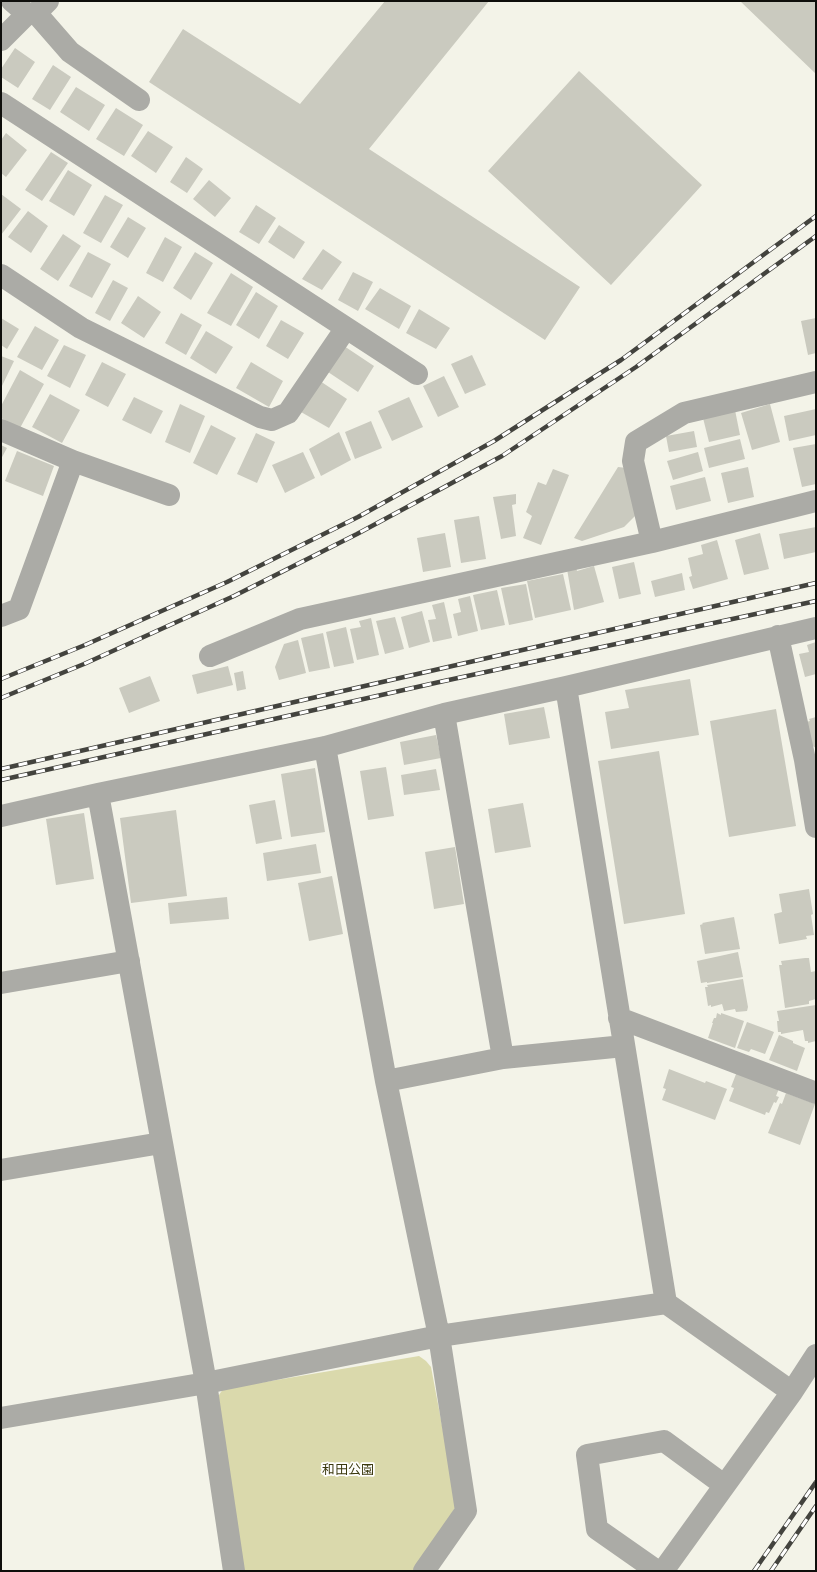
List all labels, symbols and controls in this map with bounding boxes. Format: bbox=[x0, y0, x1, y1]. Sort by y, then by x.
park label: 和田公園 bbox=[322, 1462, 374, 1478]

